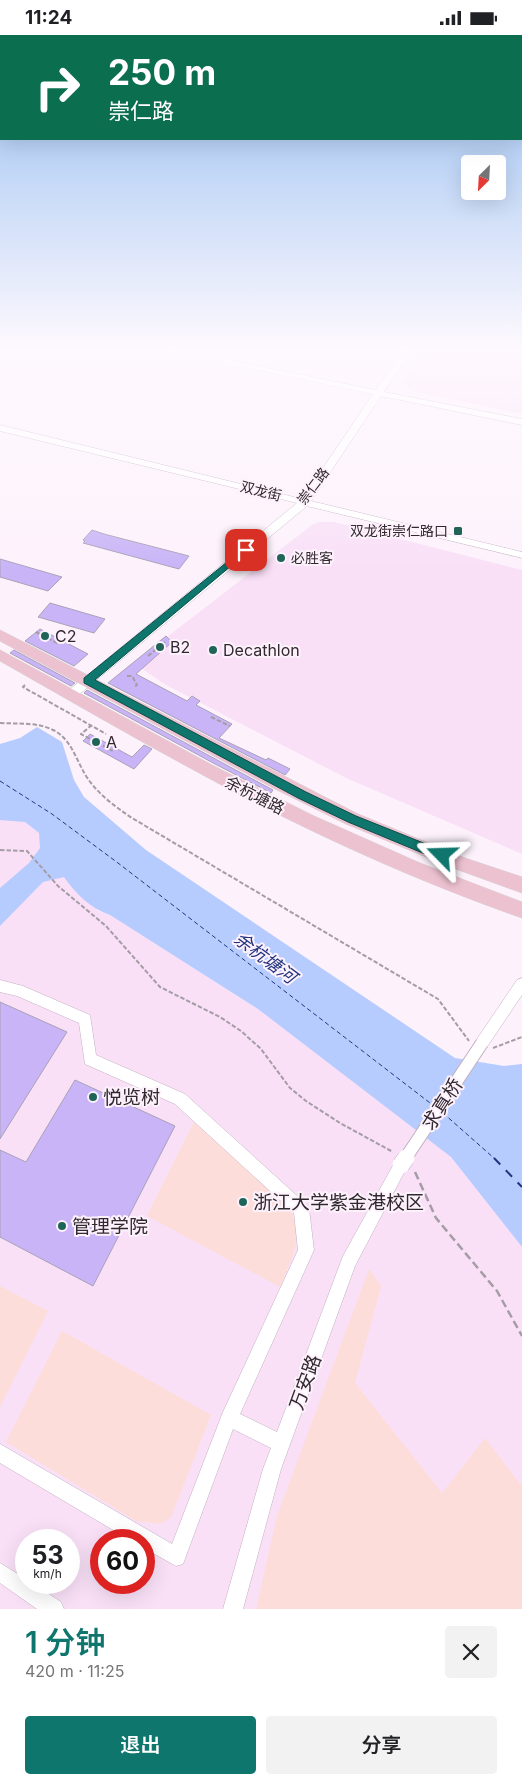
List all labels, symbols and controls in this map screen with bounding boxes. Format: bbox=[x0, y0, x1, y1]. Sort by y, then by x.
text: 11:24 bbox=[25, 6, 72, 29]
text: 250 m bbox=[108, 51, 216, 93]
icon: right bbox=[25, 55, 90, 120]
text: 崇仁路 bbox=[108, 98, 174, 124]
north arrow bbox=[461, 155, 506, 200]
map controls bbox=[461, 155, 506, 200]
street label: 崇仁路 bbox=[293, 464, 332, 508]
street label: 双龙街 bbox=[239, 477, 284, 504]
place label: 双龙街崇仁路口 bbox=[350, 522, 448, 539]
marker: 双龙街崇仁路口 bbox=[452, 525, 464, 537]
pin bbox=[225, 529, 267, 571]
icon: arrive bbox=[232, 536, 260, 564]
place label: 必胜客 bbox=[291, 549, 333, 566]
marker: 必胜客 bbox=[275, 552, 287, 564]
place label: C2 bbox=[55, 626, 76, 646]
marker: C2 bbox=[39, 630, 51, 642]
place label: B2 bbox=[170, 637, 190, 657]
place label: Decathlon bbox=[223, 640, 300, 660]
marker: B2 bbox=[154, 641, 166, 653]
marker: Decathlon bbox=[207, 644, 219, 656]
place label: A bbox=[106, 732, 117, 752]
marker: A bbox=[90, 736, 102, 748]
street label: 余杭塘路 bbox=[222, 772, 288, 818]
position arrow bbox=[415, 828, 467, 880]
water label: 余杭塘河 bbox=[230, 928, 303, 989]
street label: 求真桥 bbox=[417, 1074, 468, 1134]
place label: 悦览树 bbox=[103, 1086, 160, 1109]
marker: 悦览树 bbox=[87, 1091, 99, 1103]
place label: 浙江大学紫金港校区 bbox=[253, 1191, 424, 1214]
marker: 浙江大学紫金港校区 bbox=[237, 1196, 249, 1208]
place label: 管理学院 bbox=[72, 1215, 148, 1238]
marker: 管理学院 bbox=[56, 1220, 68, 1232]
street label: 万安路 bbox=[285, 1351, 326, 1413]
speed limit sign: 60 bbox=[90, 1529, 155, 1594]
text: 53 bbox=[31, 1540, 64, 1570]
text: km/h bbox=[33, 1566, 62, 1581]
text: 1 分钟 bbox=[25, 1624, 105, 1660]
button: close bbox=[445, 1626, 497, 1678]
text: 420 m · 11:25 bbox=[25, 1661, 124, 1681]
button: 退出 bbox=[25, 1716, 256, 1774]
button: 分享 bbox=[266, 1716, 497, 1774]

